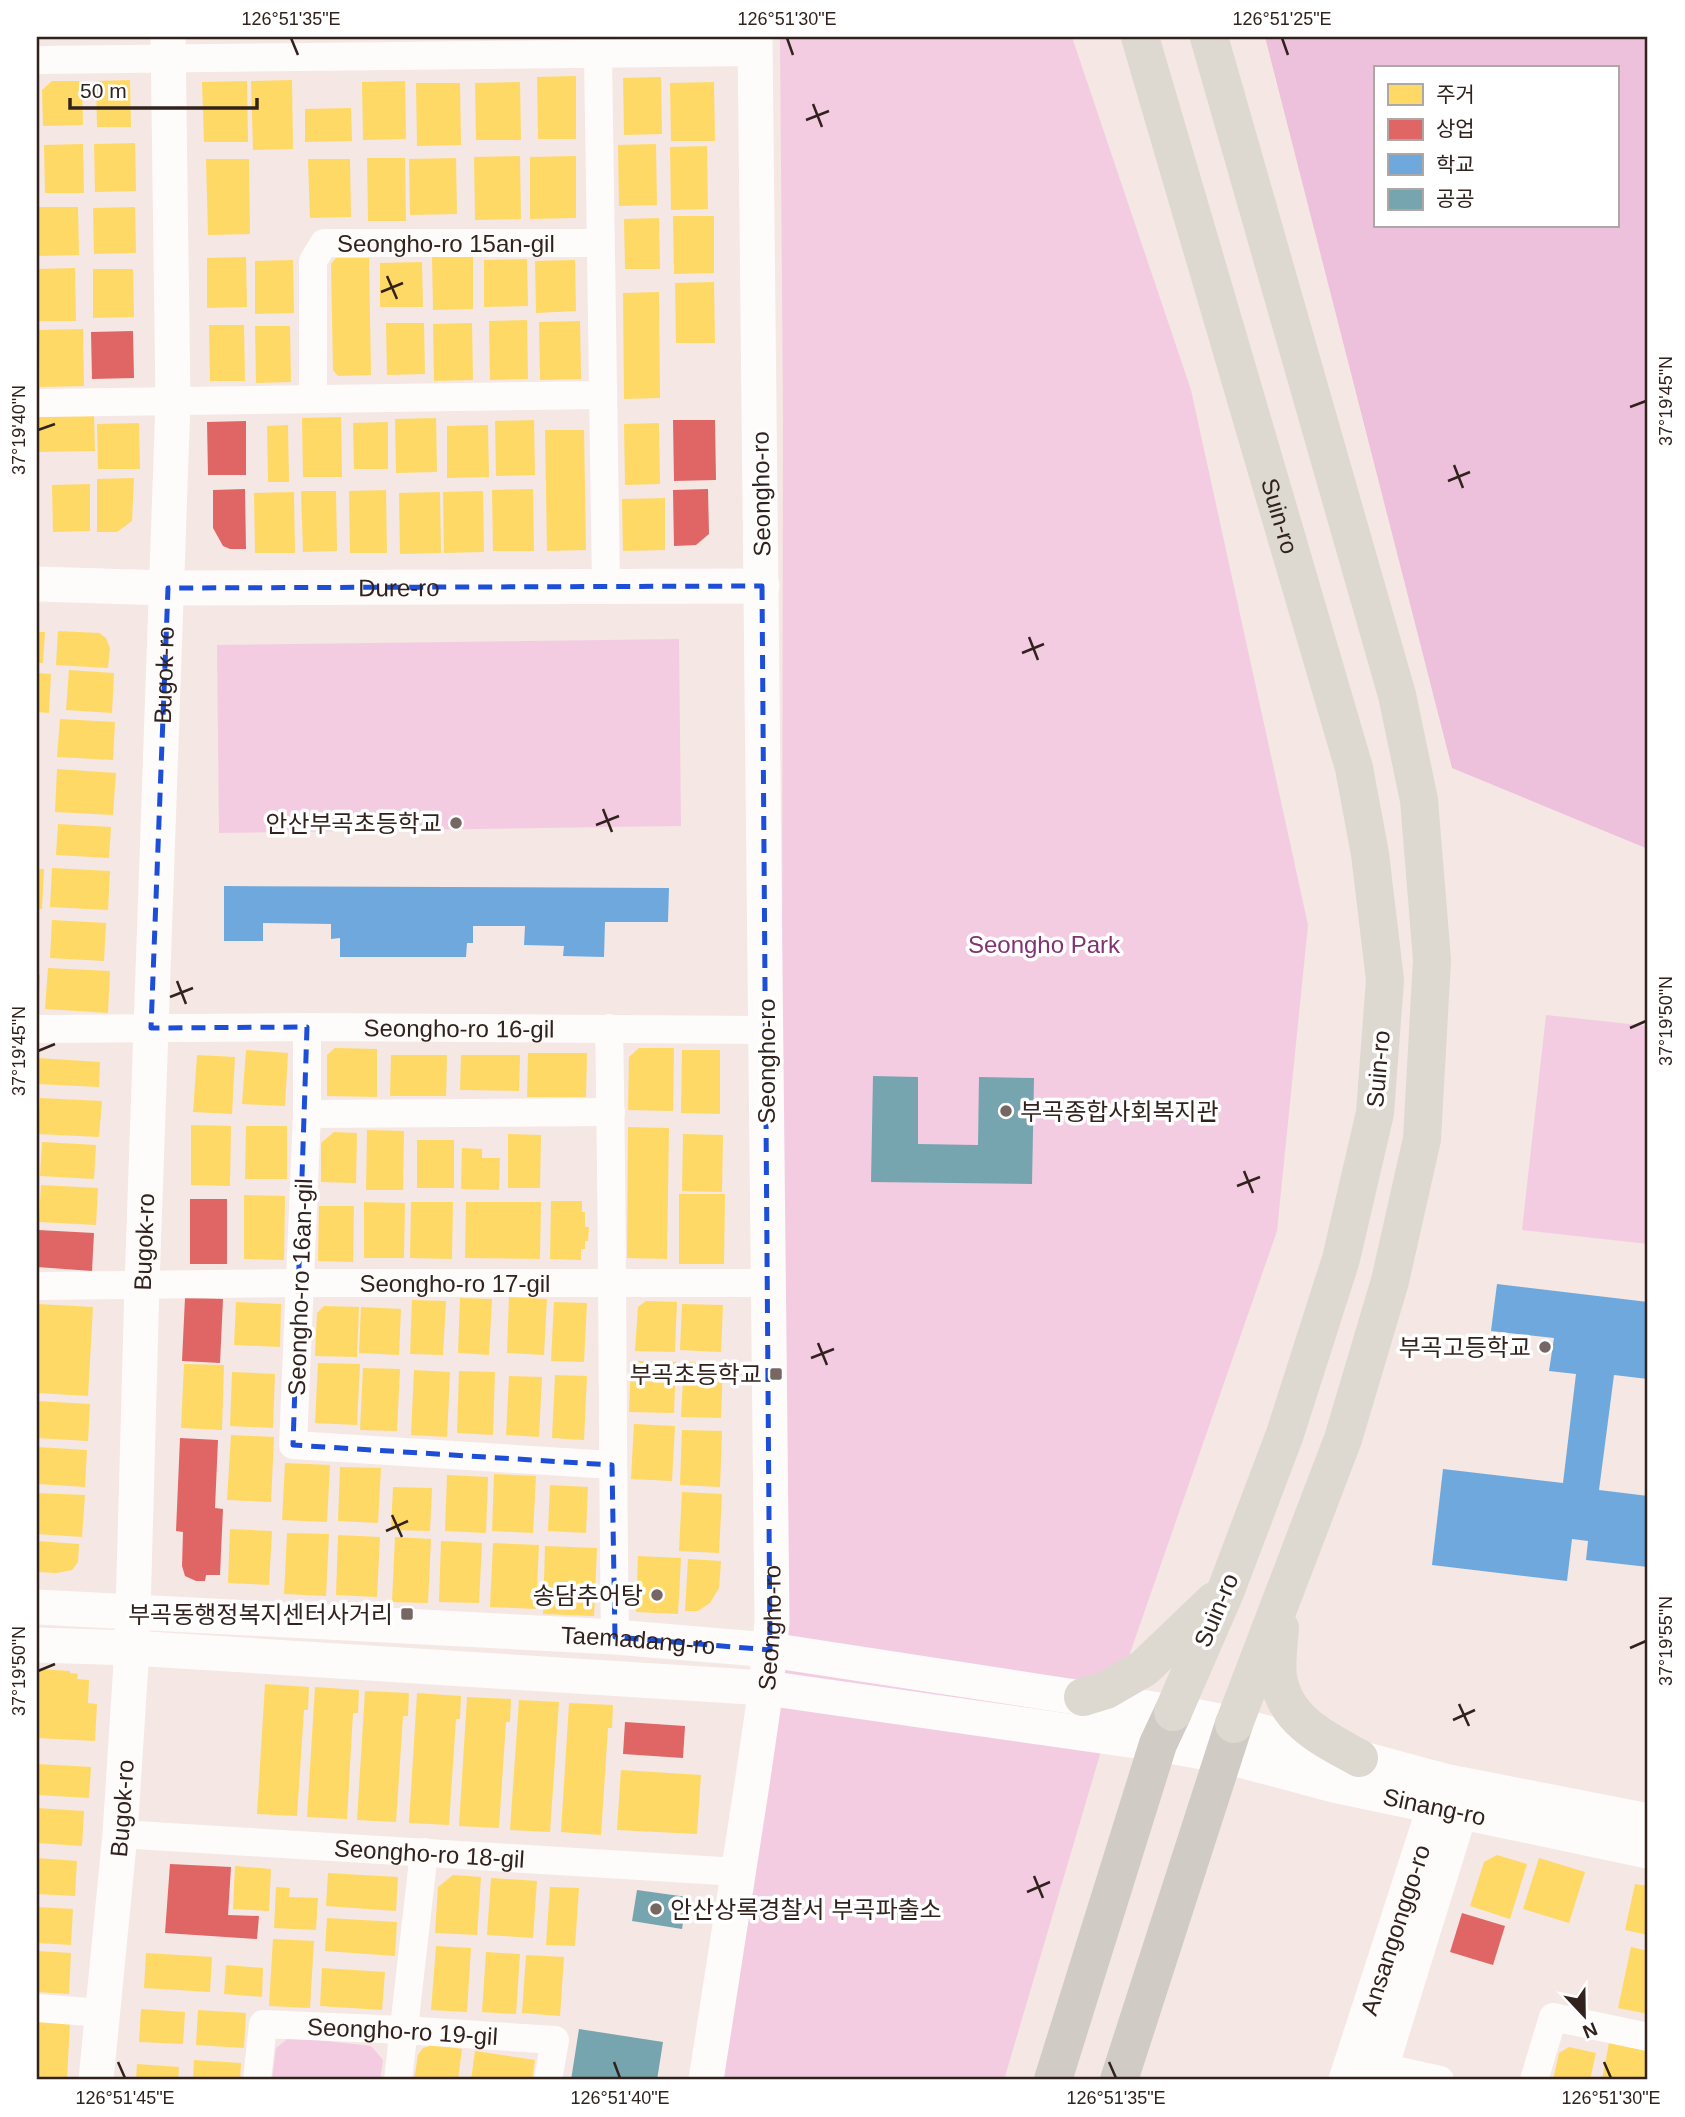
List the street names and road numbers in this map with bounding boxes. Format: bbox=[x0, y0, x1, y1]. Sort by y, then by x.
street label: Seongho-ro 15an-gil bbox=[337, 230, 555, 257]
street label: Seongho-ro bbox=[746, 431, 776, 557]
street label: Suin-ro bbox=[1256, 475, 1304, 557]
street label: Dure-ro bbox=[358, 574, 440, 601]
street label: Bugok-ro bbox=[148, 626, 179, 724]
street label: Seongho-ro bbox=[753, 998, 780, 1124]
street label: Seongho-ro 16-gil bbox=[363, 1014, 555, 1042]
street label: Suin-ro bbox=[1361, 1029, 1395, 1109]
street label: Seongho-ro 16an-gil bbox=[283, 1178, 317, 1396]
street label: Bugok-ro bbox=[128, 1193, 159, 1291]
street label: Seongho-ro 17-gil bbox=[359, 1270, 550, 1297]
street label: Seongho-ro bbox=[752, 1565, 786, 1692]
street label: Suin-ro bbox=[1188, 1569, 1244, 1651]
street label: Taemadang-ro bbox=[560, 1621, 716, 1659]
street label: Bugok-ro bbox=[104, 1759, 138, 1858]
street label: Sinang-ro bbox=[1381, 1782, 1488, 1830]
street label: Seongho-ro 18-gil bbox=[333, 1834, 526, 1872]
street label: Ansangonggo-ro bbox=[1354, 1841, 1435, 2018]
street label: Seongho-ro 19-gil bbox=[307, 2012, 499, 2050]

